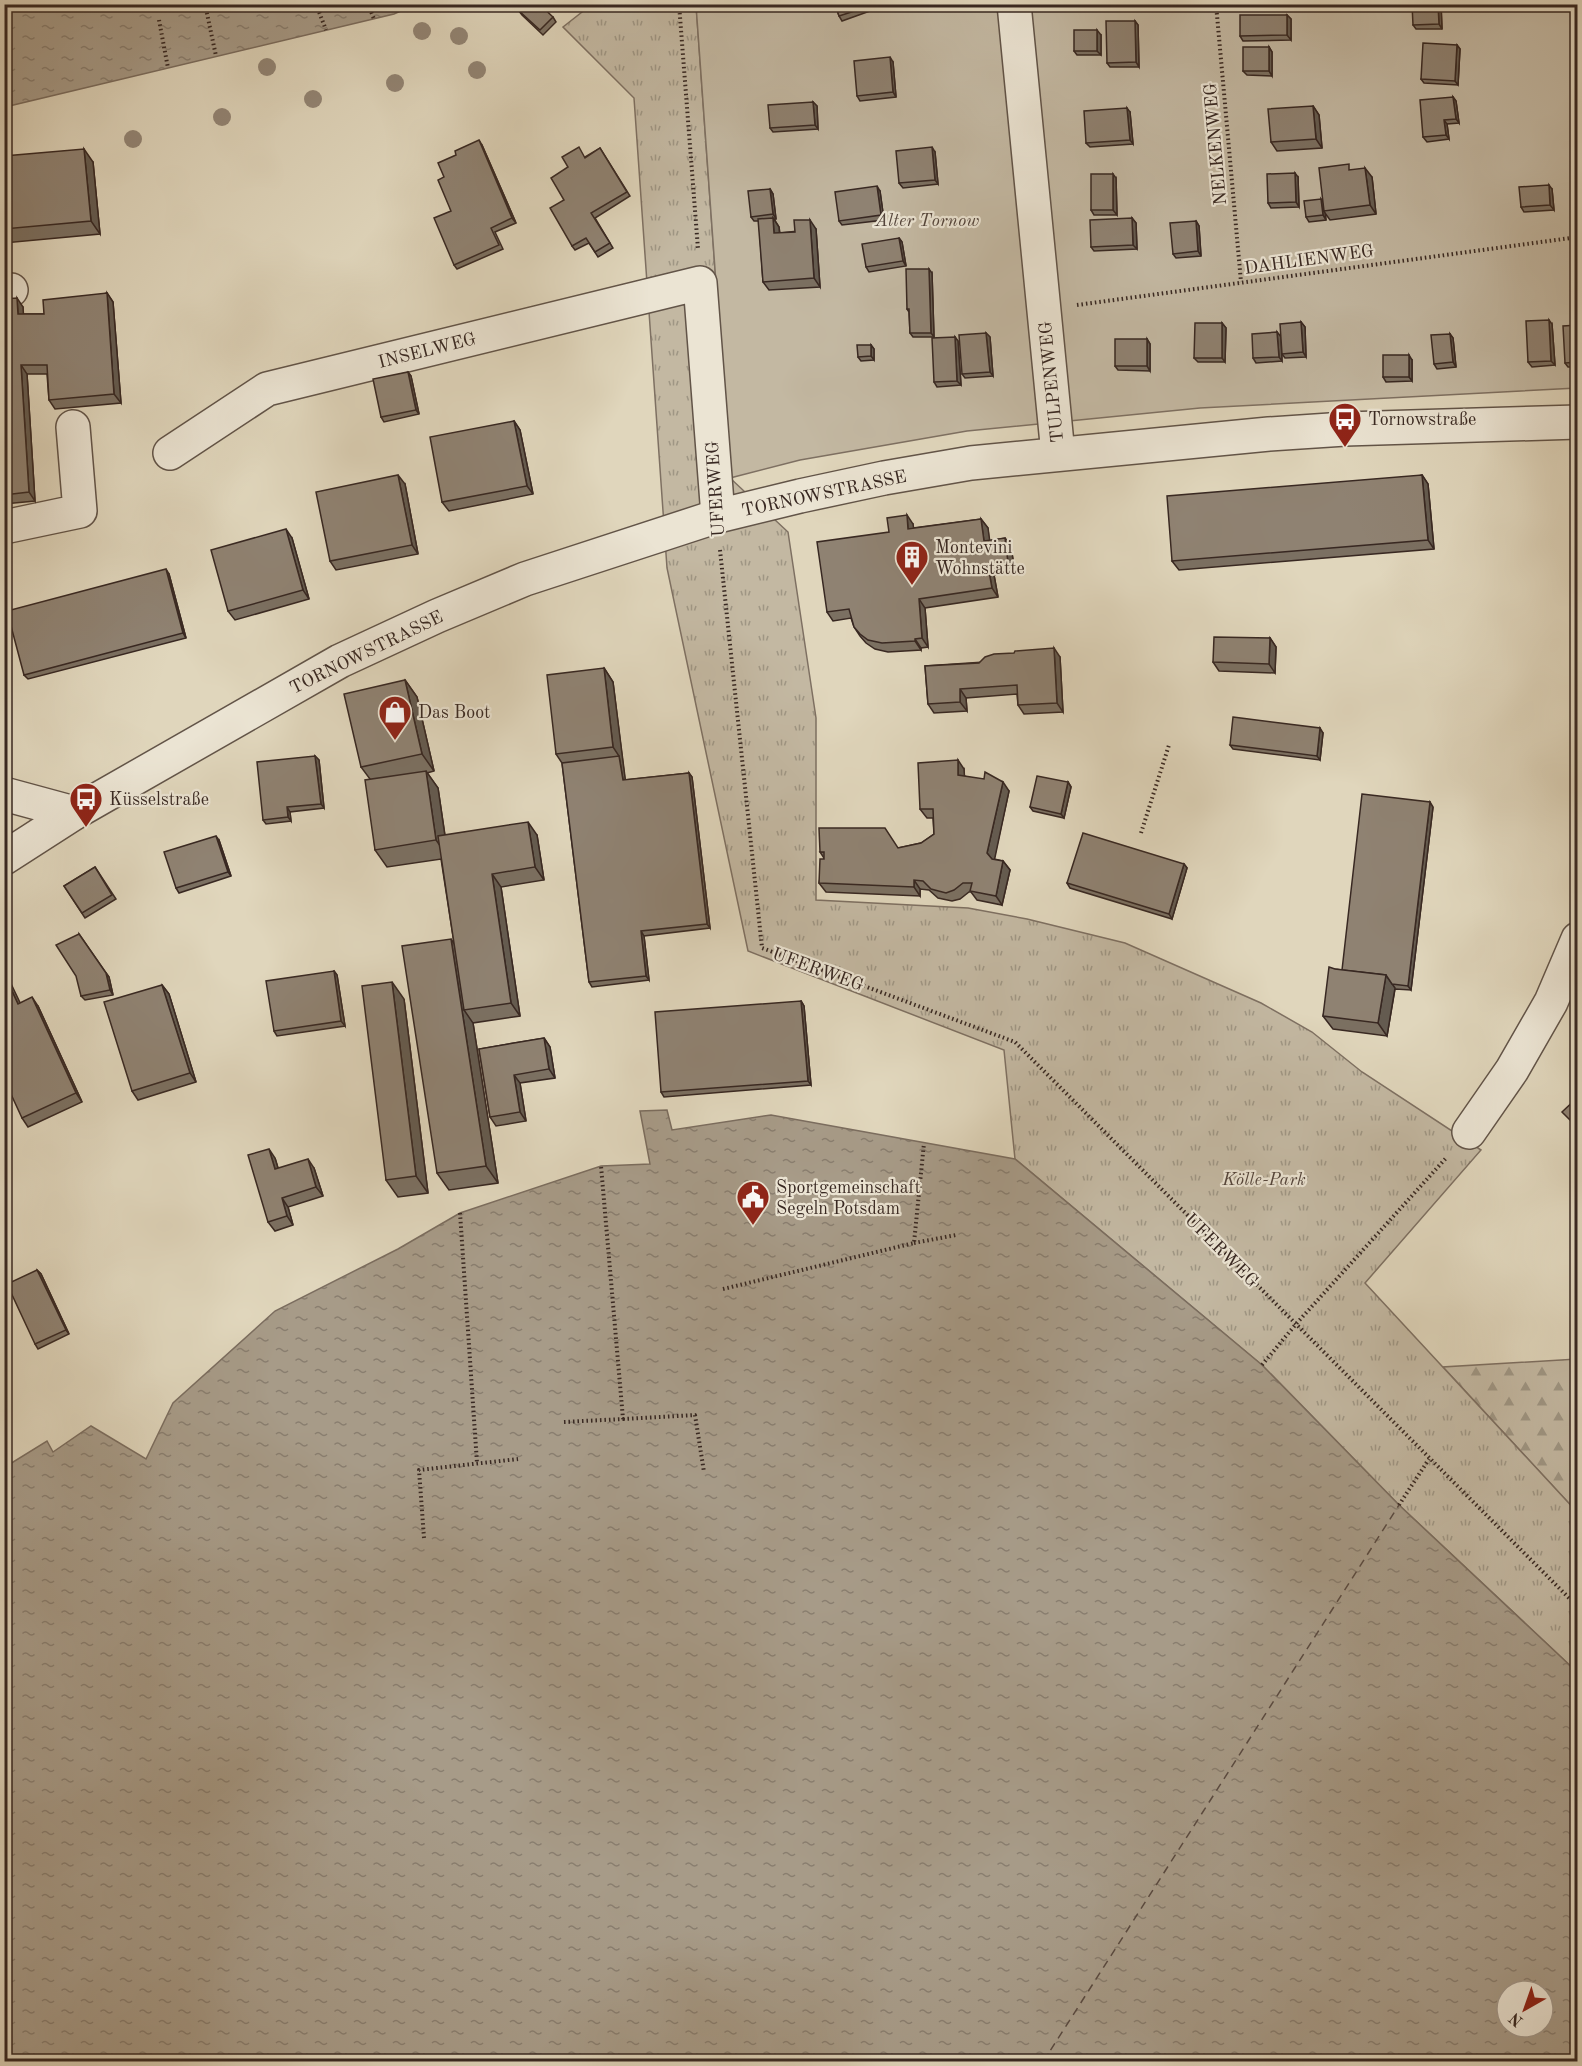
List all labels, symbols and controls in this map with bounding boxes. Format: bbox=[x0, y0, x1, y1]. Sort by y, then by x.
street label: NELKENWEG bbox=[1202, 82, 1230, 206]
park label: Alter Tornow bbox=[874, 212, 979, 230]
street label: DAHLIENWEG bbox=[1243, 242, 1375, 278]
street label: TULPENWEG bbox=[1037, 320, 1067, 444]
street label: INSELWEG bbox=[376, 330, 478, 372]
bus stop icon: Tornowstraße bbox=[1327, 401, 1363, 448]
place label: Tornowstraße bbox=[1368, 411, 1476, 429]
street label: UFERWEG bbox=[704, 440, 728, 538]
street label: TORNOWSTRASSE bbox=[740, 468, 908, 520]
building icon: Montevini Wohnstätte bbox=[894, 539, 930, 586]
place label: Montevini Wohnstätte bbox=[935, 539, 1025, 578]
street label: TORNOWSTRASSE bbox=[287, 608, 446, 698]
shop icon: Das Boot bbox=[377, 694, 413, 741]
place label: Das Boot bbox=[418, 704, 490, 722]
bus stop icon: Küsselstraße bbox=[68, 781, 104, 828]
place label: Küsselstraße bbox=[109, 791, 209, 809]
street label: UFERWEG bbox=[769, 945, 866, 995]
park label: Kölle-Park bbox=[1221, 1171, 1306, 1189]
public building icon: Sportgemeinschaft Segeln Potsdam bbox=[735, 1179, 771, 1226]
place label: Sportgemeinschaft Segeln Potsdam bbox=[776, 1179, 921, 1218]
street label: UFERWEG bbox=[1181, 1210, 1262, 1291]
north arrow bbox=[1495, 1979, 1555, 2039]
text: N bbox=[1506, 2008, 1526, 2029]

